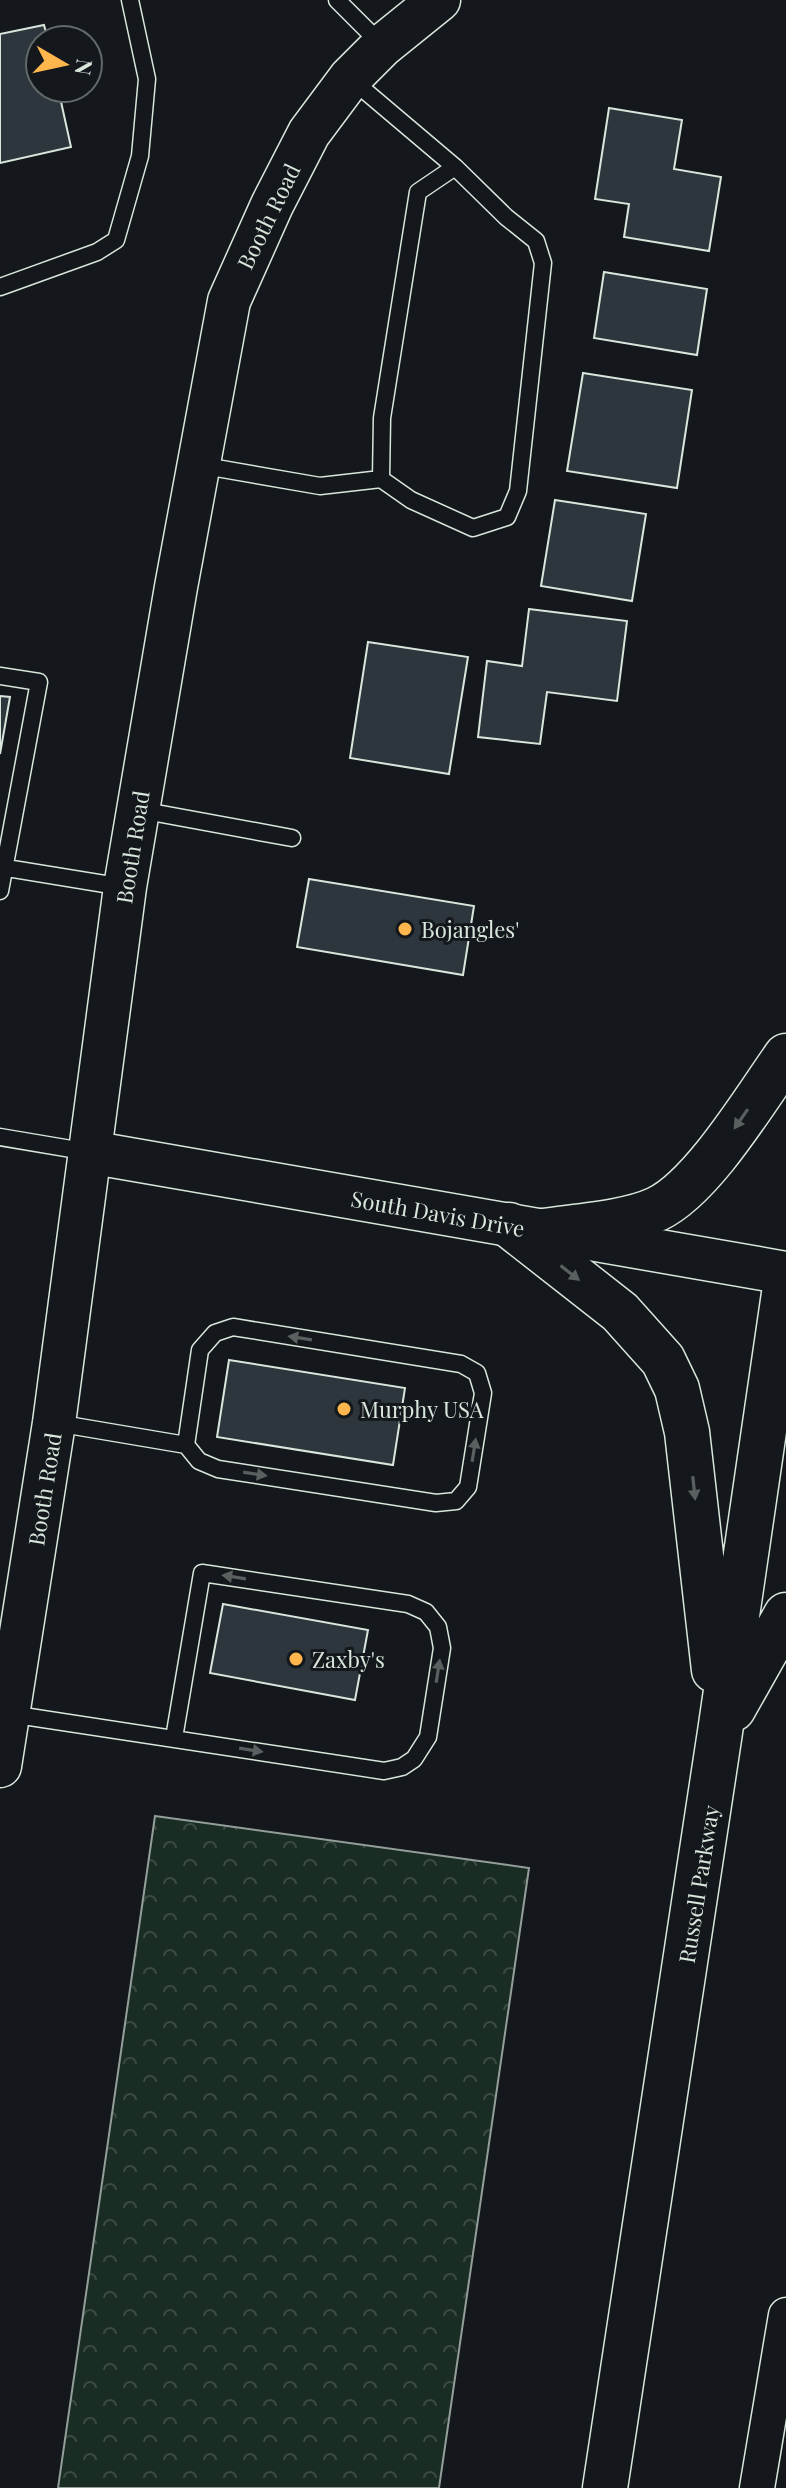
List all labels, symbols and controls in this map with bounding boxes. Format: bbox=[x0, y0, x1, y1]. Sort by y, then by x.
north arrow bbox=[24, 24, 104, 104]
text: N bbox=[69, 57, 101, 78]
street label: Booth Road bbox=[230, 158, 307, 274]
street label: Booth Road bbox=[108, 788, 156, 906]
place label: Bojangles' bbox=[421, 914, 519, 944]
marker: Bojangles' bbox=[396, 920, 414, 938]
one-way arrow bbox=[734, 1109, 749, 1130]
street label: South Davis Drive bbox=[349, 1183, 527, 1243]
one-way arrow bbox=[560, 1265, 581, 1282]
one-way arrow bbox=[287, 1331, 312, 1343]
place label: Murphy USA bbox=[360, 1394, 484, 1424]
marker: Murphy USA bbox=[335, 1400, 353, 1418]
street label: Booth Road bbox=[20, 1430, 68, 1548]
one-way arrow bbox=[469, 1437, 481, 1462]
one-way arrow bbox=[242, 1469, 267, 1481]
one-way arrow bbox=[687, 1476, 700, 1501]
one-way arrow bbox=[221, 1571, 246, 1583]
place label: Zaxby's bbox=[312, 1644, 385, 1674]
marker: Zaxby's bbox=[287, 1650, 305, 1668]
one-way arrow bbox=[432, 1659, 445, 1684]
one-way arrow bbox=[239, 1744, 264, 1757]
street label: Russell Parkway bbox=[671, 1803, 725, 1965]

